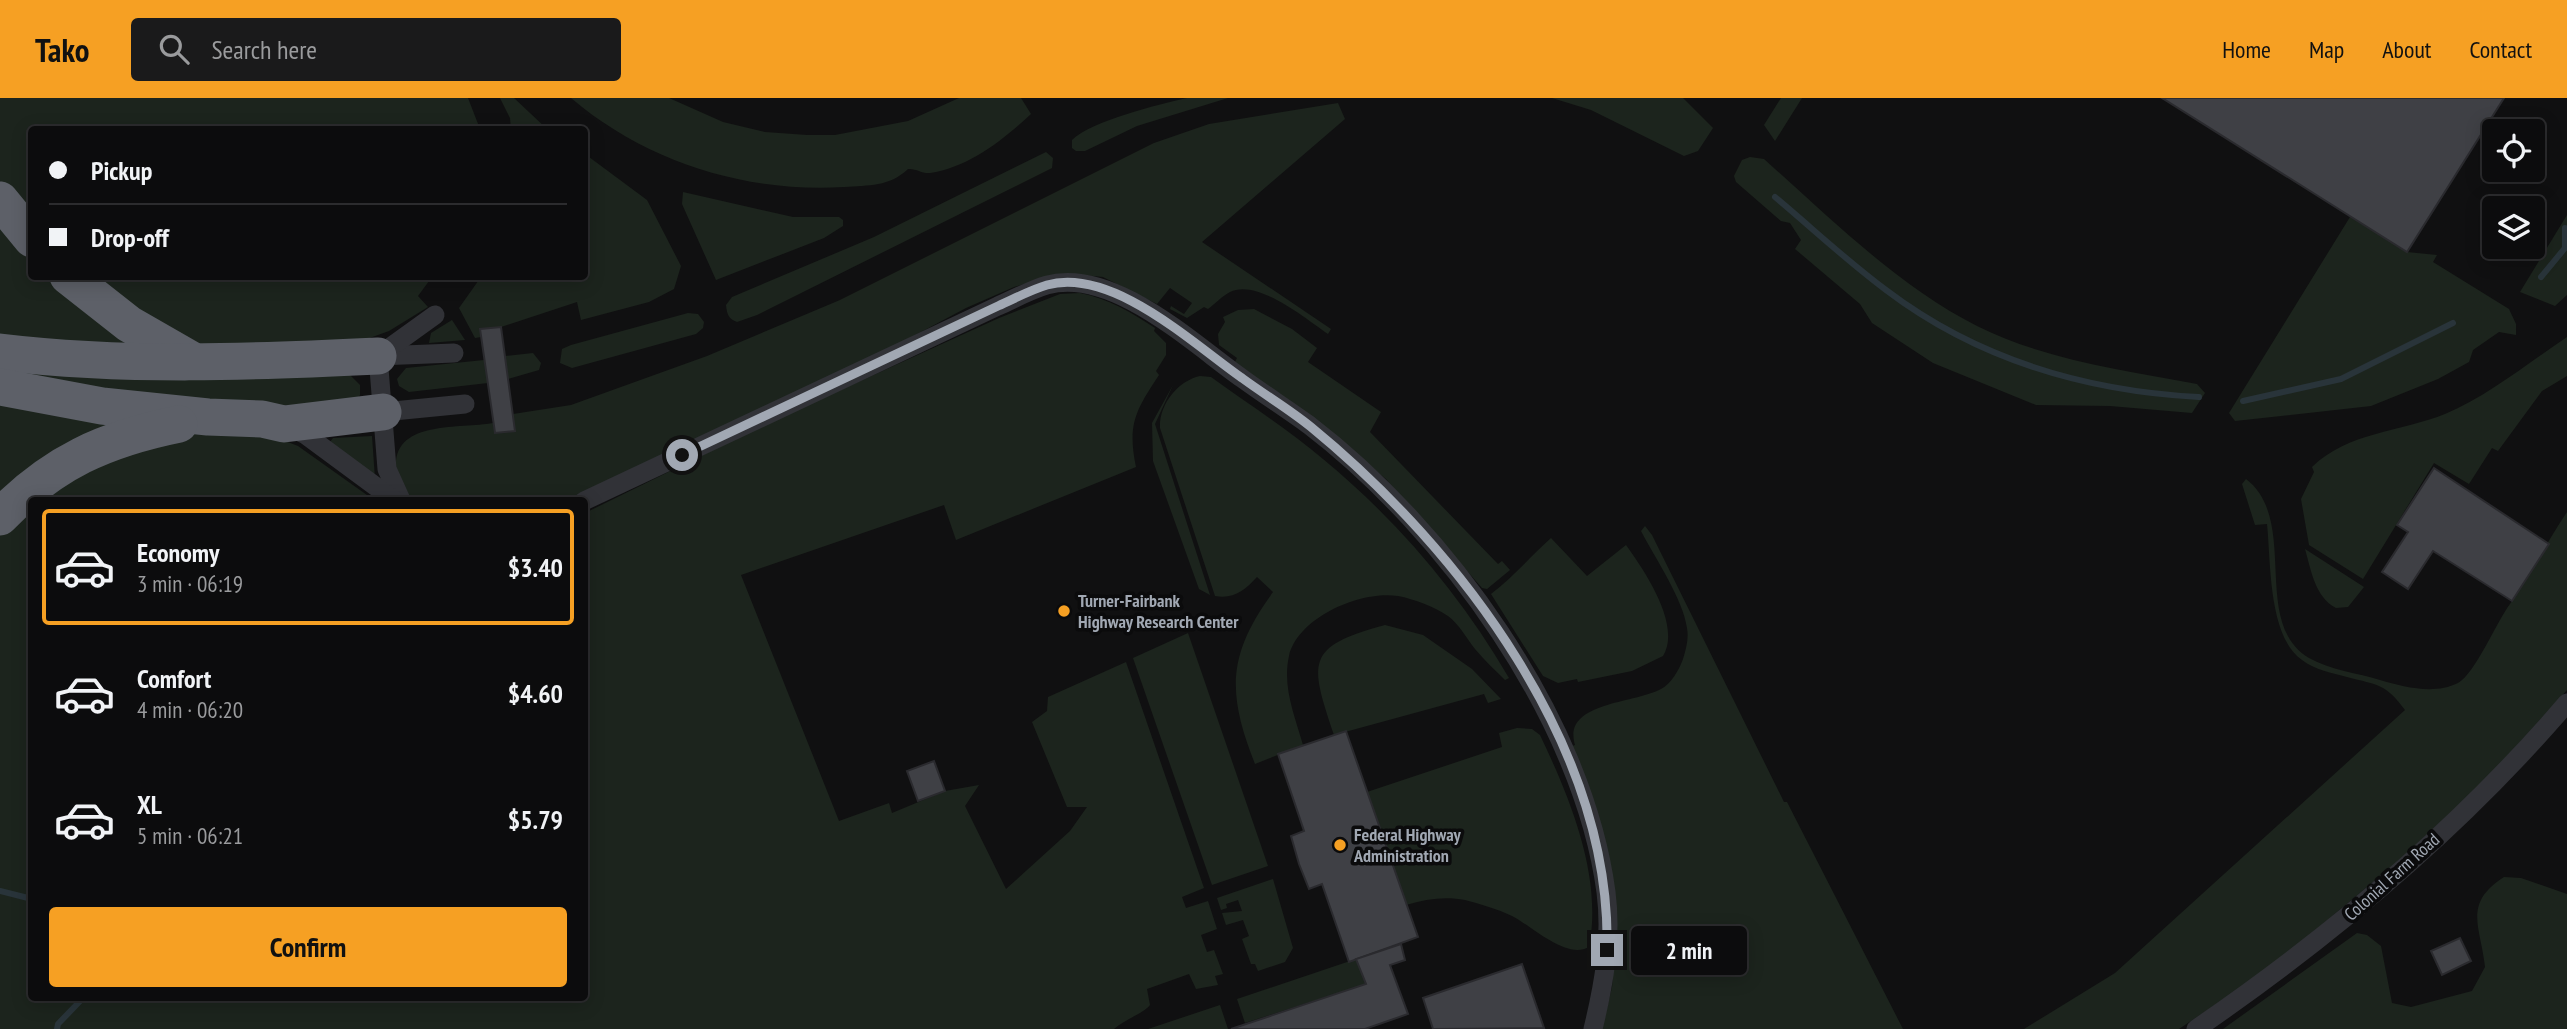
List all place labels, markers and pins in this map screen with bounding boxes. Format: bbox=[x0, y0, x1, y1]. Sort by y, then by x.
place label: Turner-Fairbank Highway Research Center bbox=[1078, 589, 1239, 633]
marker: Turner-Fairbank Highway Research Center bbox=[1056, 603, 1072, 619]
place label: Federal Highway Administration bbox=[1353, 823, 1462, 867]
marker: Federal Highway Administration bbox=[1332, 837, 1348, 853]

